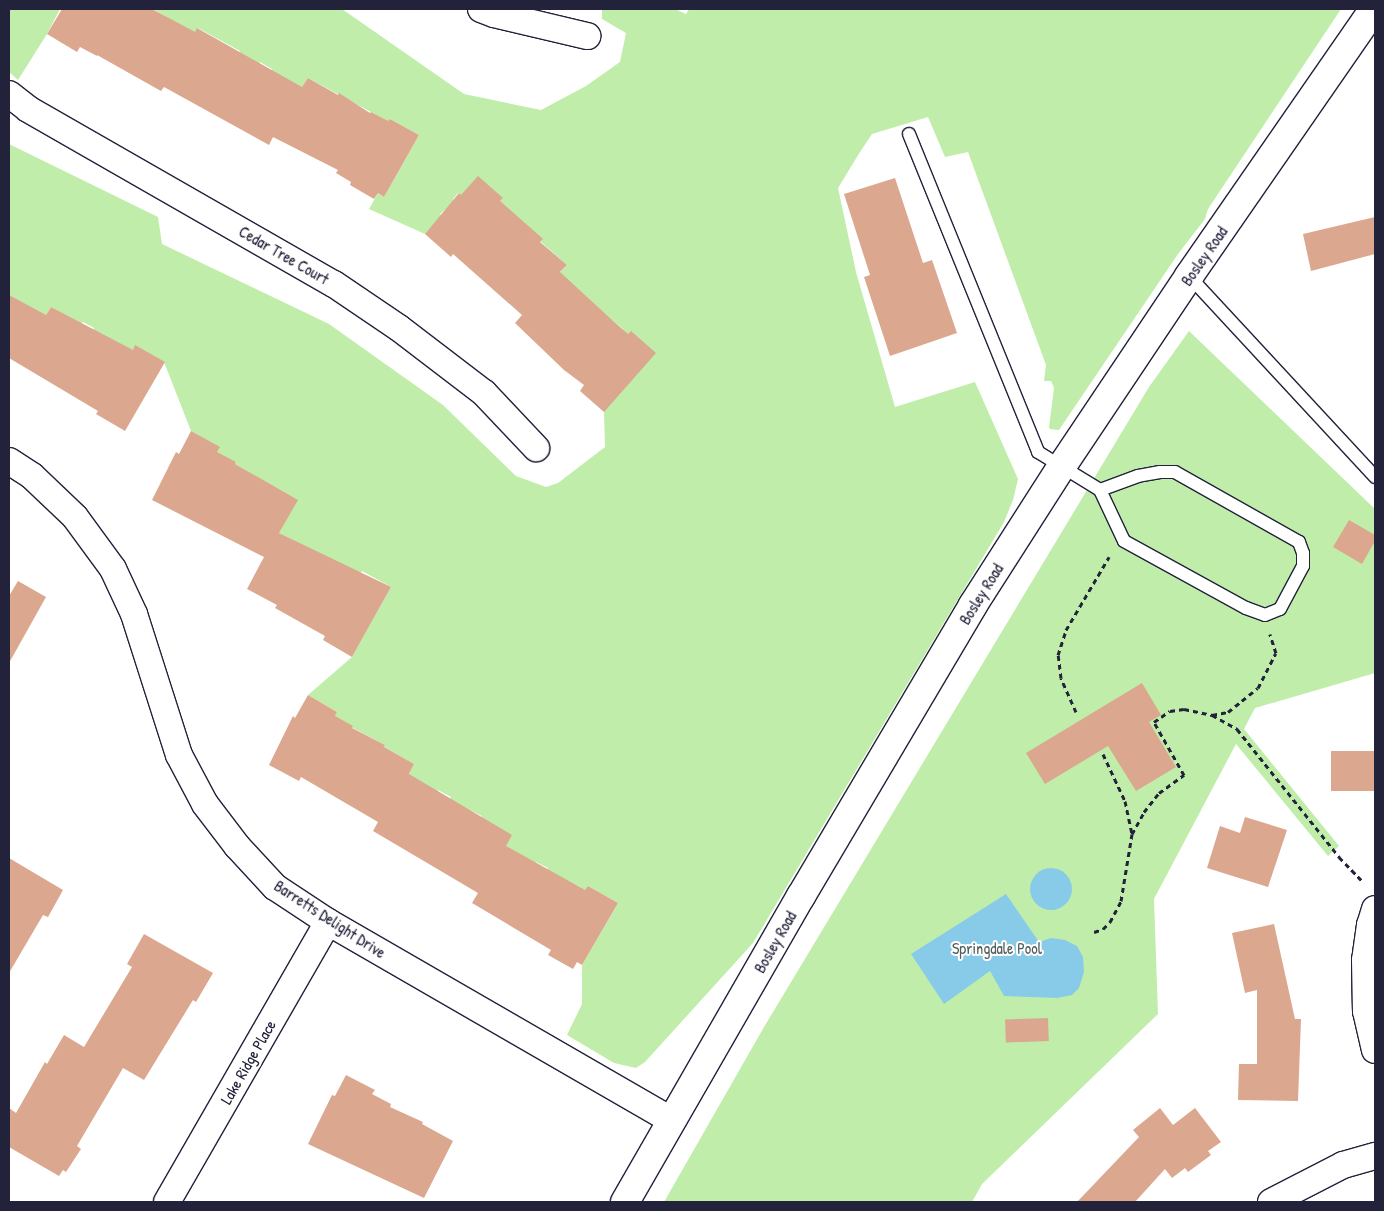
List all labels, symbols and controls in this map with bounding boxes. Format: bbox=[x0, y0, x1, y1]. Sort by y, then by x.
street label: Cedar Tree Court bbox=[236, 221, 332, 289]
street label: Bosley Road bbox=[1177, 223, 1231, 289]
street label: Bosley Road bbox=[955, 560, 1007, 628]
street label: Barretts Delight Drive bbox=[271, 876, 389, 962]
street label: Bosley Road bbox=[750, 908, 800, 976]
park label: Springdale Pool bbox=[952, 938, 1042, 958]
street label: Lake Ridge Place bbox=[216, 1017, 280, 1107]

